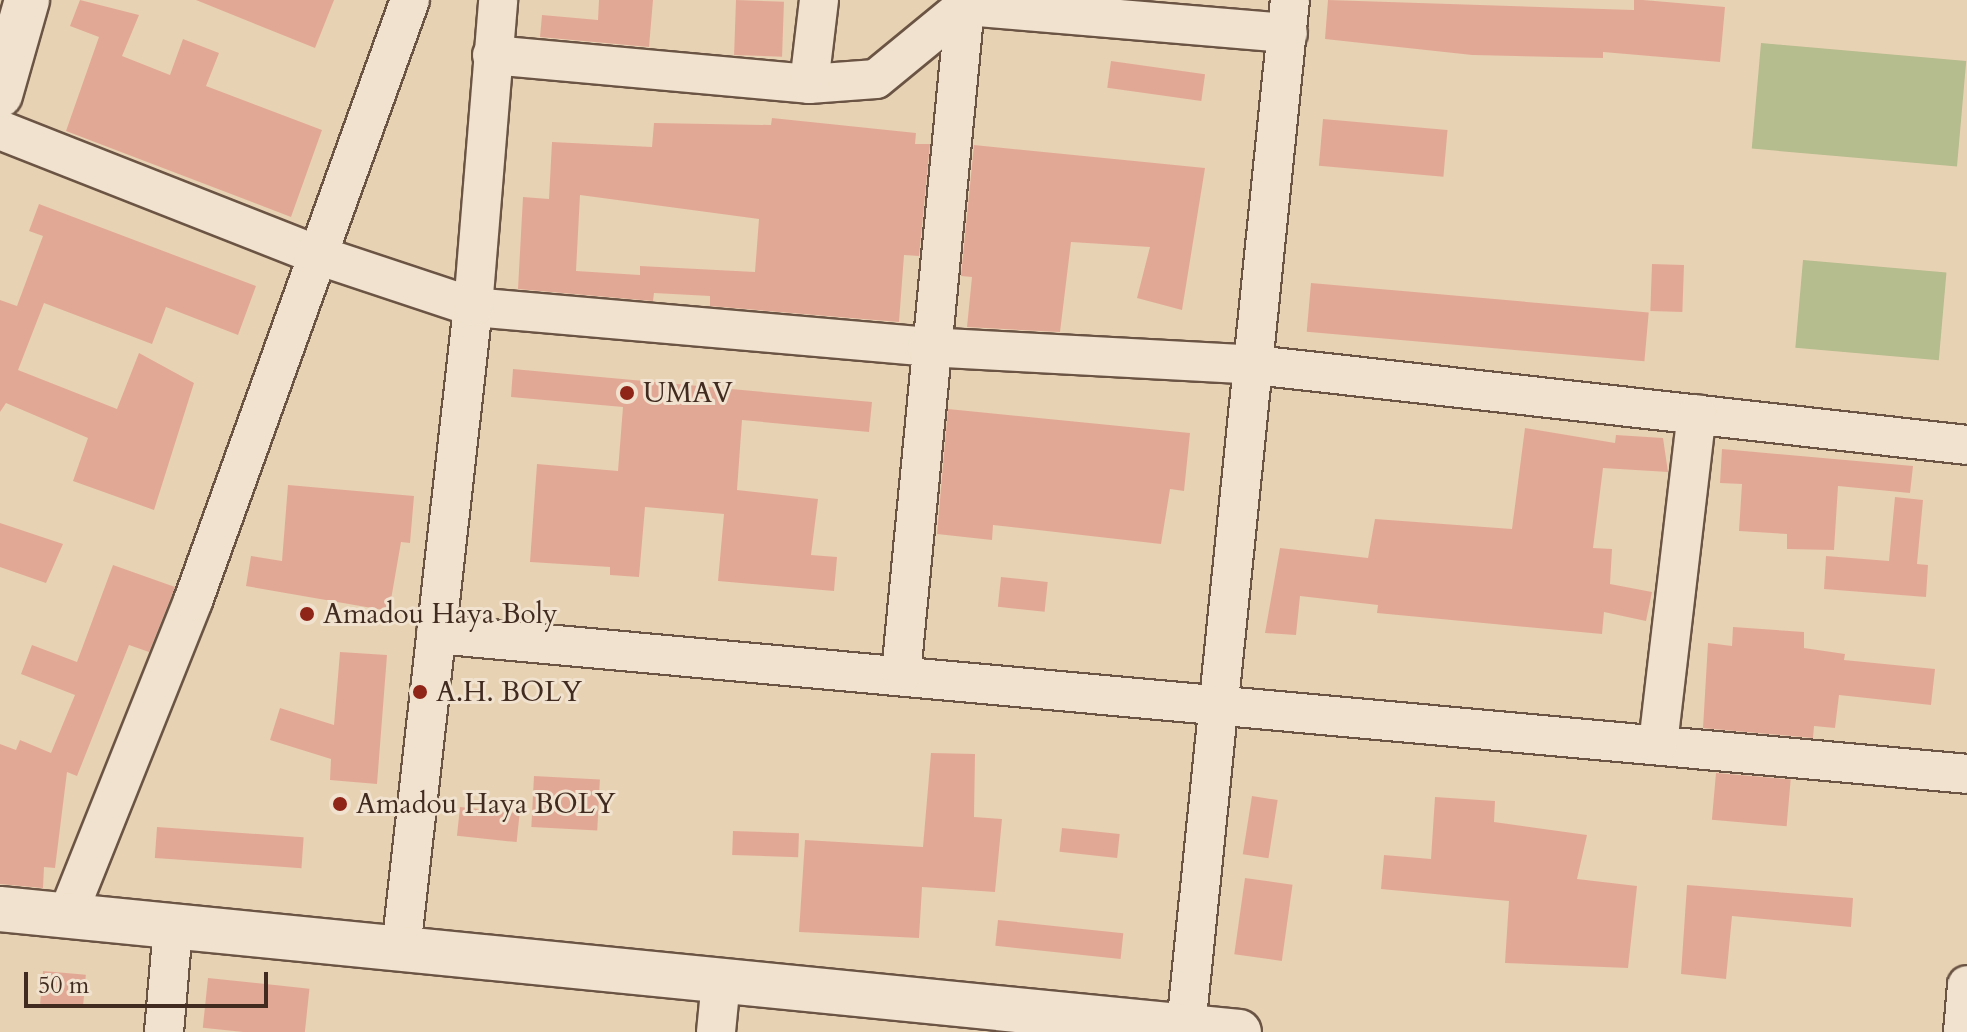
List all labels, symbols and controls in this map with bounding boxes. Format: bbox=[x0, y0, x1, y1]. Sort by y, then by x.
place label: UMAV bbox=[643, 376, 733, 410]
marker: UMAV bbox=[618, 384, 636, 402]
place label: Amadou Haya Boly bbox=[323, 597, 558, 631]
marker: Amadou Haya Boly bbox=[298, 605, 316, 623]
place label: A.H. BOLY bbox=[436, 675, 582, 709]
marker: A.H. BOLY bbox=[411, 683, 429, 701]
place label: Amadou Haya BOLY bbox=[356, 787, 616, 821]
marker: Amadou Haya BOLY bbox=[331, 795, 349, 813]
scale bar bbox=[28, 956, 272, 1006]
text: 50 m bbox=[38, 969, 89, 1002]

